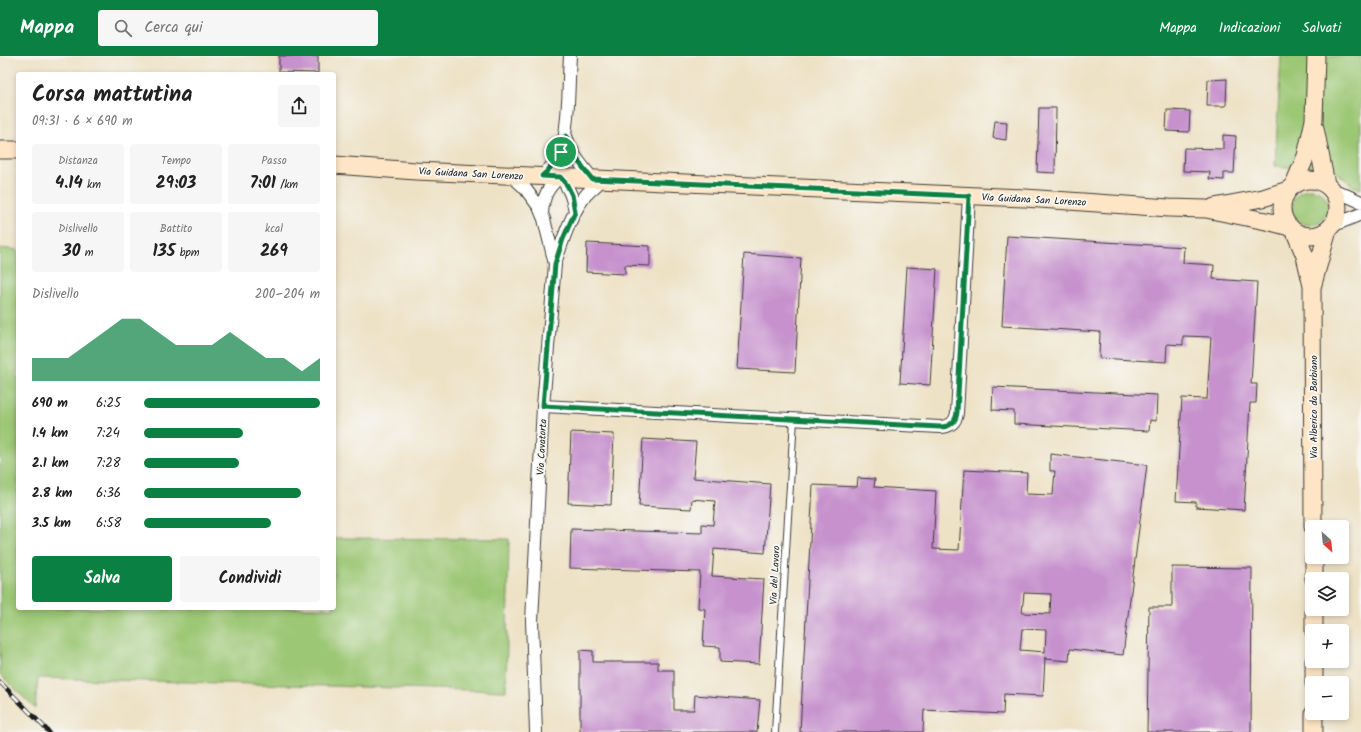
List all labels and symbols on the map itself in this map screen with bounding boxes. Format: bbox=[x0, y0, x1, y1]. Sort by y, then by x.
pin bbox=[544, 135, 578, 169]
street label: Via Guidana San Lorenzo bbox=[418, 163, 524, 185]
street label: Via Guidana San Lorenzo bbox=[981, 189, 1087, 211]
street label: Via Alberico da Barbiano bbox=[1306, 355, 1322, 459]
street label: Via Cavatorta bbox=[533, 418, 551, 476]
north arrow bbox=[1305, 520, 1349, 564]
street label: Via del Lavoro bbox=[765, 545, 785, 605]

